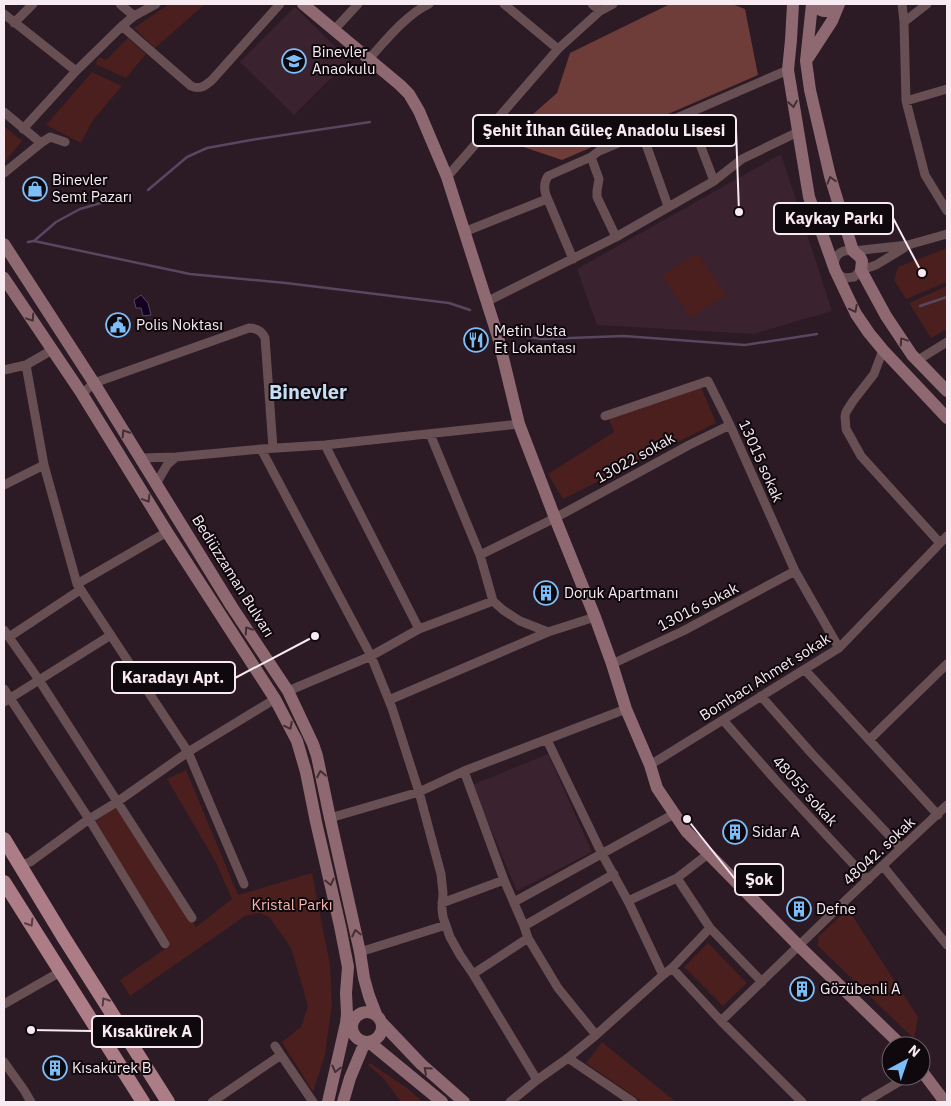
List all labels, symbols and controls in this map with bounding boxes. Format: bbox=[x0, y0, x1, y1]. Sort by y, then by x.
place label: Binevler Anaokulu bbox=[312, 42, 375, 78]
school or university icon: Binevler Anaokulu bbox=[281, 48, 307, 74]
one-way arrow bbox=[788, 100, 798, 109]
callout: Şehit İlhan Güleç Anadolu Lisesi bbox=[473, 115, 736, 146]
text: Şehit İlhan Güleç Anadolu Lisesi bbox=[483, 120, 725, 140]
place label: Binevler Semt Pazarı bbox=[52, 170, 132, 206]
shop icon: Binevler Semt Pazarı bbox=[22, 176, 48, 202]
one-way arrow bbox=[827, 177, 837, 185]
callout: Kaykay Parkı bbox=[774, 203, 893, 234]
text: Kaykay Parkı bbox=[785, 208, 883, 228]
one-way arrow bbox=[848, 304, 858, 313]
public building icon: Polis Noktası bbox=[105, 312, 131, 338]
one-way arrow bbox=[25, 313, 34, 322]
place label: Polis Noktası bbox=[136, 315, 223, 334]
place label: Metin Usta Et Lokantası bbox=[494, 321, 576, 357]
restaurant icon: Metin Usta Et Lokantası bbox=[463, 327, 489, 353]
one-way arrow bbox=[900, 338, 909, 347]
district label: Binevler bbox=[269, 378, 347, 405]
street label: 13015 sokak bbox=[735, 417, 788, 505]
street label: 13022 sokak bbox=[592, 428, 678, 487]
one-way arrow bbox=[121, 430, 131, 439]
one-way arrow bbox=[141, 493, 151, 502]
street label: Bediüzzaman Bulvarı bbox=[188, 511, 279, 640]
street label: 13016 sokak bbox=[654, 578, 741, 635]
building icon: Doruk Apartmanı bbox=[533, 580, 559, 606]
place label: Doruk Apartmanı bbox=[564, 583, 678, 602]
one-way arrow bbox=[245, 627, 254, 636]
street label: Bombacı Ahmet sokak bbox=[696, 629, 834, 725]
callout: Karadayı Apt. bbox=[112, 662, 235, 693]
text: Karadayı Apt. bbox=[122, 667, 224, 687]
one-way arrow bbox=[283, 720, 293, 729]
street label: 48055 sokak bbox=[769, 752, 842, 830]
one-way arrow bbox=[316, 770, 327, 778]
street label: 48042. sokak bbox=[839, 812, 919, 889]
building icon: Sidar A bbox=[722, 819, 748, 845]
place label: Sidar A bbox=[752, 822, 800, 841]
callout: Şok bbox=[735, 864, 783, 895]
text: Şok bbox=[745, 869, 774, 889]
one-way arrow bbox=[324, 878, 335, 887]
park label: Kristal Parkı bbox=[252, 895, 332, 914]
building icon: Defne bbox=[786, 896, 812, 922]
place label: Defne bbox=[816, 899, 856, 918]
one-way arrow bbox=[23, 918, 33, 927]
one-way arrow bbox=[351, 928, 362, 937]
building icon: Gözübenli A bbox=[789, 976, 815, 1002]
place label: Gözübenli A bbox=[820, 979, 901, 998]
one-way arrow bbox=[102, 998, 111, 1007]
callout: Kısakürek A bbox=[92, 1016, 202, 1047]
text: Kısakürek A bbox=[102, 1021, 192, 1041]
north arrow bbox=[881, 1036, 931, 1086]
text: N bbox=[905, 1041, 924, 1061]
building icon: Kısakürek B bbox=[42, 1055, 68, 1081]
place label: Kısakürek B bbox=[72, 1058, 152, 1077]
one-way arrow bbox=[331, 1065, 342, 1074]
one-way arrow bbox=[424, 1067, 433, 1076]

